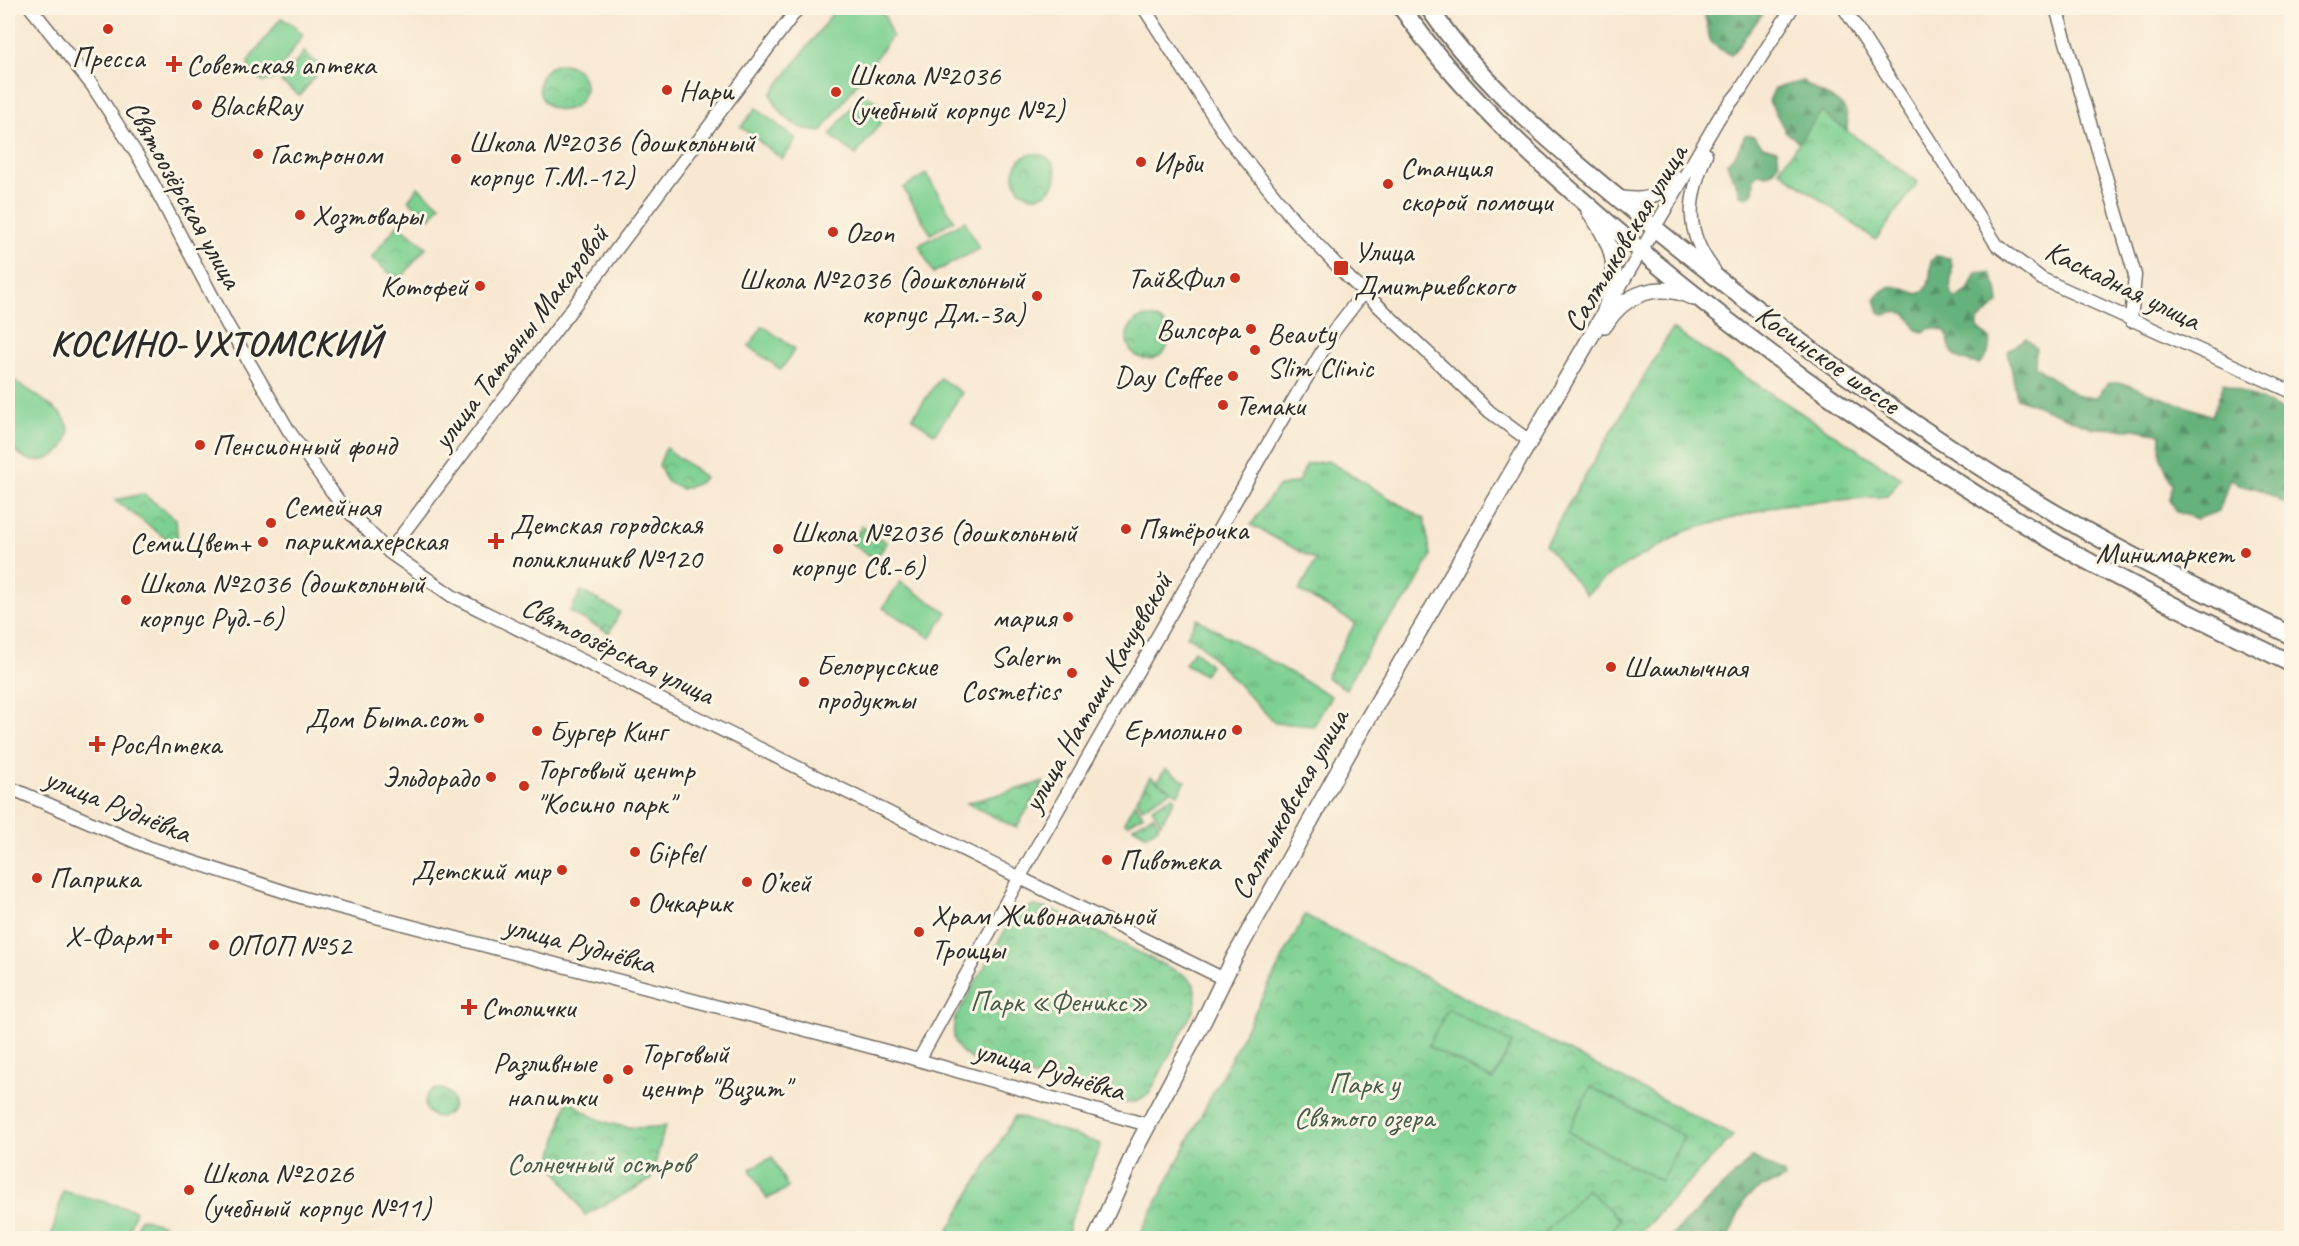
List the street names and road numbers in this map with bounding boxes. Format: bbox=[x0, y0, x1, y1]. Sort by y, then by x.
street label: Святоозёрская улица bbox=[117, 93, 252, 297]
street label: Салтыковская улица bbox=[1554, 135, 1697, 339]
street label: улица Татьяны Макаровой bbox=[422, 216, 618, 459]
street label: Каскадная улица bbox=[2039, 231, 2209, 340]
street label: Косинское шоссе bbox=[1748, 295, 1909, 424]
street label: улица Наташи Качуевской bbox=[1012, 564, 1182, 820]
street label: Святоозёрская улица bbox=[516, 587, 722, 714]
street label: Салтыковская улица bbox=[1221, 700, 1358, 906]
street label: улица Руднёвка bbox=[37, 758, 198, 852]
street label: улица Руднёвка bbox=[499, 905, 661, 983]
street label: улица Руднёвка bbox=[969, 1030, 1131, 1110]

